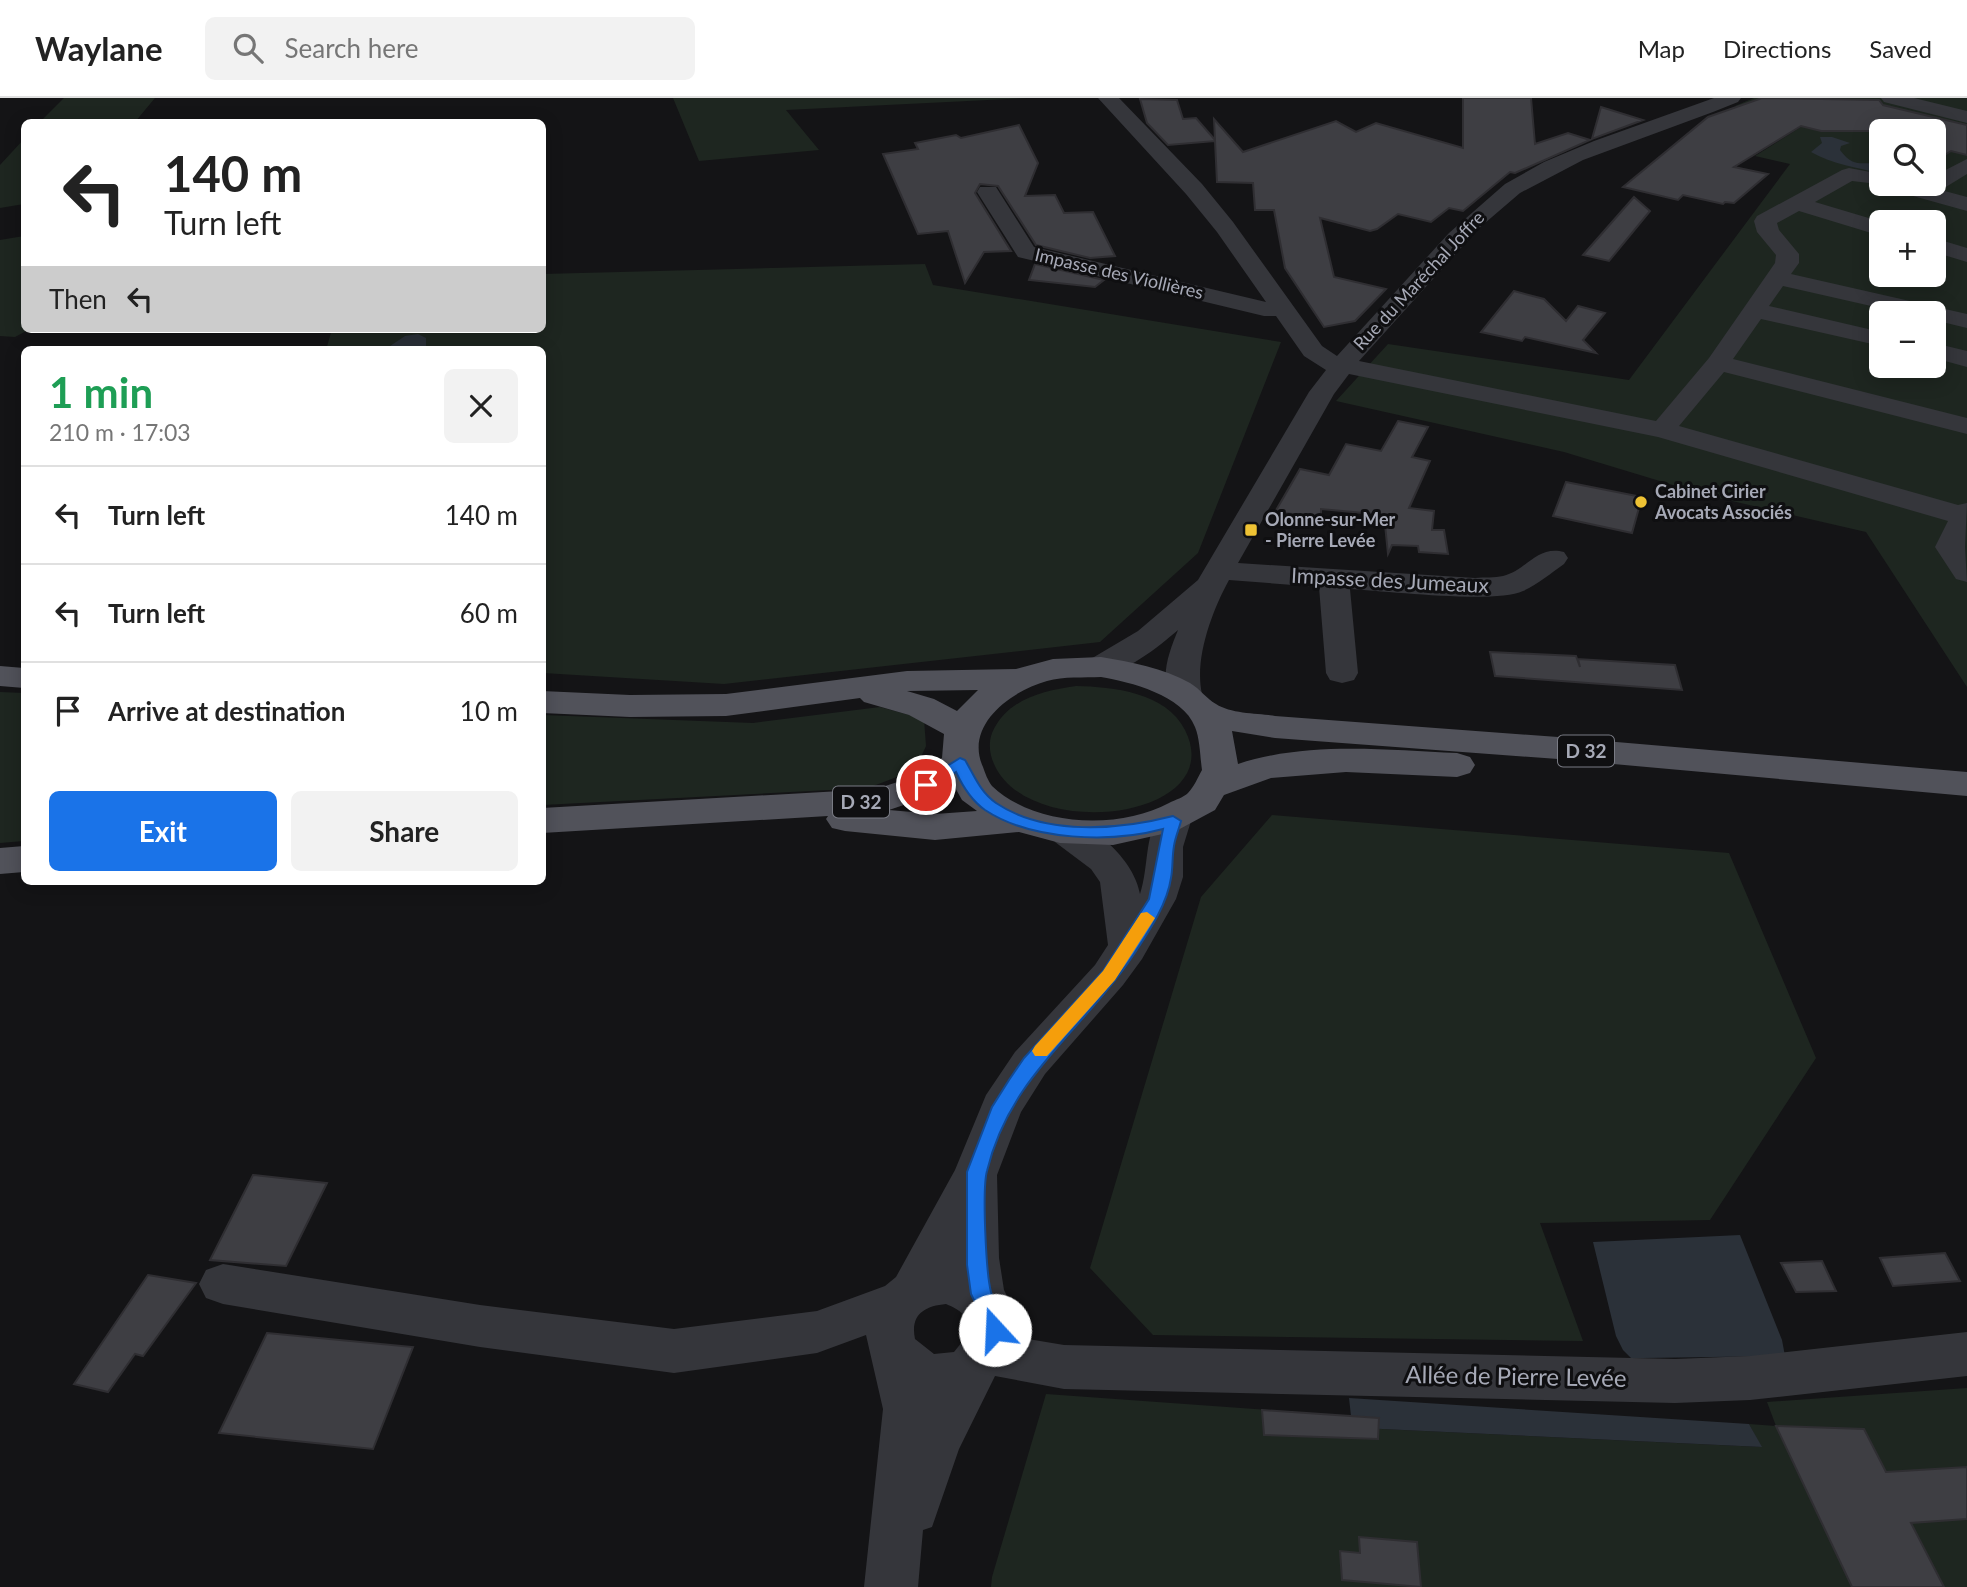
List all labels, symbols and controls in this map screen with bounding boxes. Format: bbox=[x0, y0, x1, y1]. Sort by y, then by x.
search box bbox=[205, 17, 695, 80]
text: Waylane bbox=[35, 28, 163, 68]
icon: search bbox=[229, 29, 267, 67]
text: Search here bbox=[285, 32, 419, 64]
text: Map bbox=[1638, 34, 1685, 63]
text: Directions bbox=[1723, 34, 1831, 63]
text: Saved bbox=[1869, 34, 1932, 63]
map controls bbox=[1869, 119, 1946, 378]
button: search bbox=[1869, 119, 1946, 196]
text: 140 m bbox=[164, 144, 302, 202]
icon: left bbox=[49, 147, 140, 238]
text: Turn left bbox=[164, 203, 281, 242]
street label: Rue du Maréchal Joffre bbox=[1348, 206, 1488, 354]
button: + bbox=[1869, 210, 1946, 287]
street label: Impasse des Viollières bbox=[1033, 243, 1206, 303]
icon: left bbox=[121, 280, 159, 318]
text: Then bbox=[49, 283, 107, 315]
button: − bbox=[1869, 301, 1946, 378]
text: 1 min bbox=[49, 367, 153, 417]
button: close bbox=[444, 369, 518, 443]
text: 210 m · 17:03 bbox=[49, 418, 191, 446]
place label: Cabinet Cirier Avocats Associés bbox=[1654, 480, 1792, 523]
marker: Cabinet Cirier Avocats Associés bbox=[1633, 494, 1649, 510]
icon: left bbox=[49, 496, 87, 534]
text: Turn left bbox=[108, 499, 205, 531]
text: 140 m bbox=[445, 499, 518, 531]
place label: Olonne-sur-Mer - Pierre Levée bbox=[1265, 508, 1395, 551]
marker: Olonne-sur-Mer - Pierre Levée bbox=[1243, 522, 1259, 538]
street label: Impasse des Jumeaux bbox=[1291, 562, 1490, 597]
icon: left bbox=[49, 594, 87, 632]
text: Turn left bbox=[108, 597, 205, 629]
text: 60 m bbox=[460, 597, 518, 629]
icon: arrive bbox=[49, 692, 87, 730]
text: Arrive at destination bbox=[108, 695, 345, 727]
text: 10 m bbox=[460, 695, 518, 727]
road number: D 32 bbox=[1558, 736, 1614, 766]
pin bbox=[896, 755, 956, 815]
icon: arrive bbox=[907, 766, 945, 804]
road number: D 32 bbox=[833, 786, 889, 818]
button: Exit bbox=[49, 791, 277, 871]
button: Share bbox=[291, 791, 518, 871]
position arrow bbox=[958, 1293, 1032, 1367]
street label: Allée de Pierre Levée bbox=[1405, 1359, 1627, 1392]

